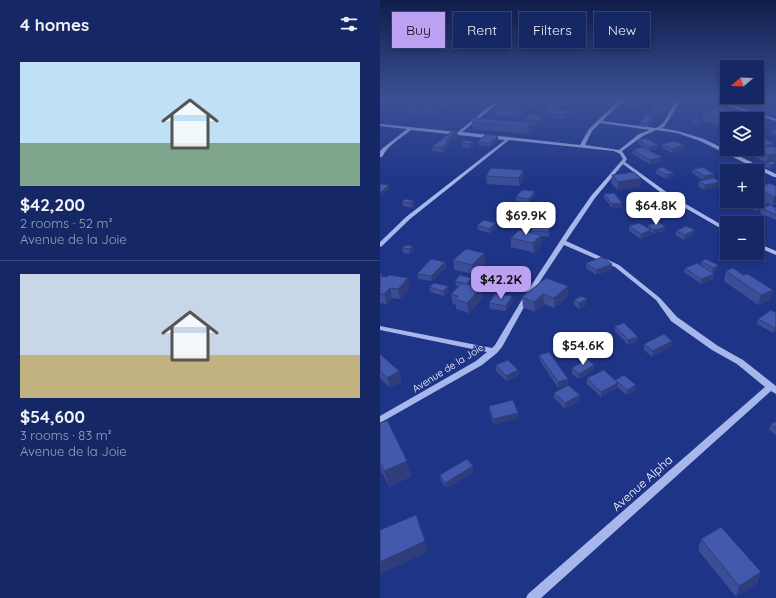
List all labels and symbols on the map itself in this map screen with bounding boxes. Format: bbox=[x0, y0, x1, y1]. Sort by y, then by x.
north arrow bbox=[720, 60, 764, 104]
pin: $64.8K bbox=[623, 192, 689, 226]
pin: $69.9K bbox=[493, 202, 559, 236]
pin: $42.2K bbox=[468, 266, 534, 300]
pin: $54.6K bbox=[550, 332, 616, 366]
street label: Avenue de la Joie bbox=[410, 341, 487, 395]
street label: Avenue Alpha bbox=[609, 452, 675, 514]

